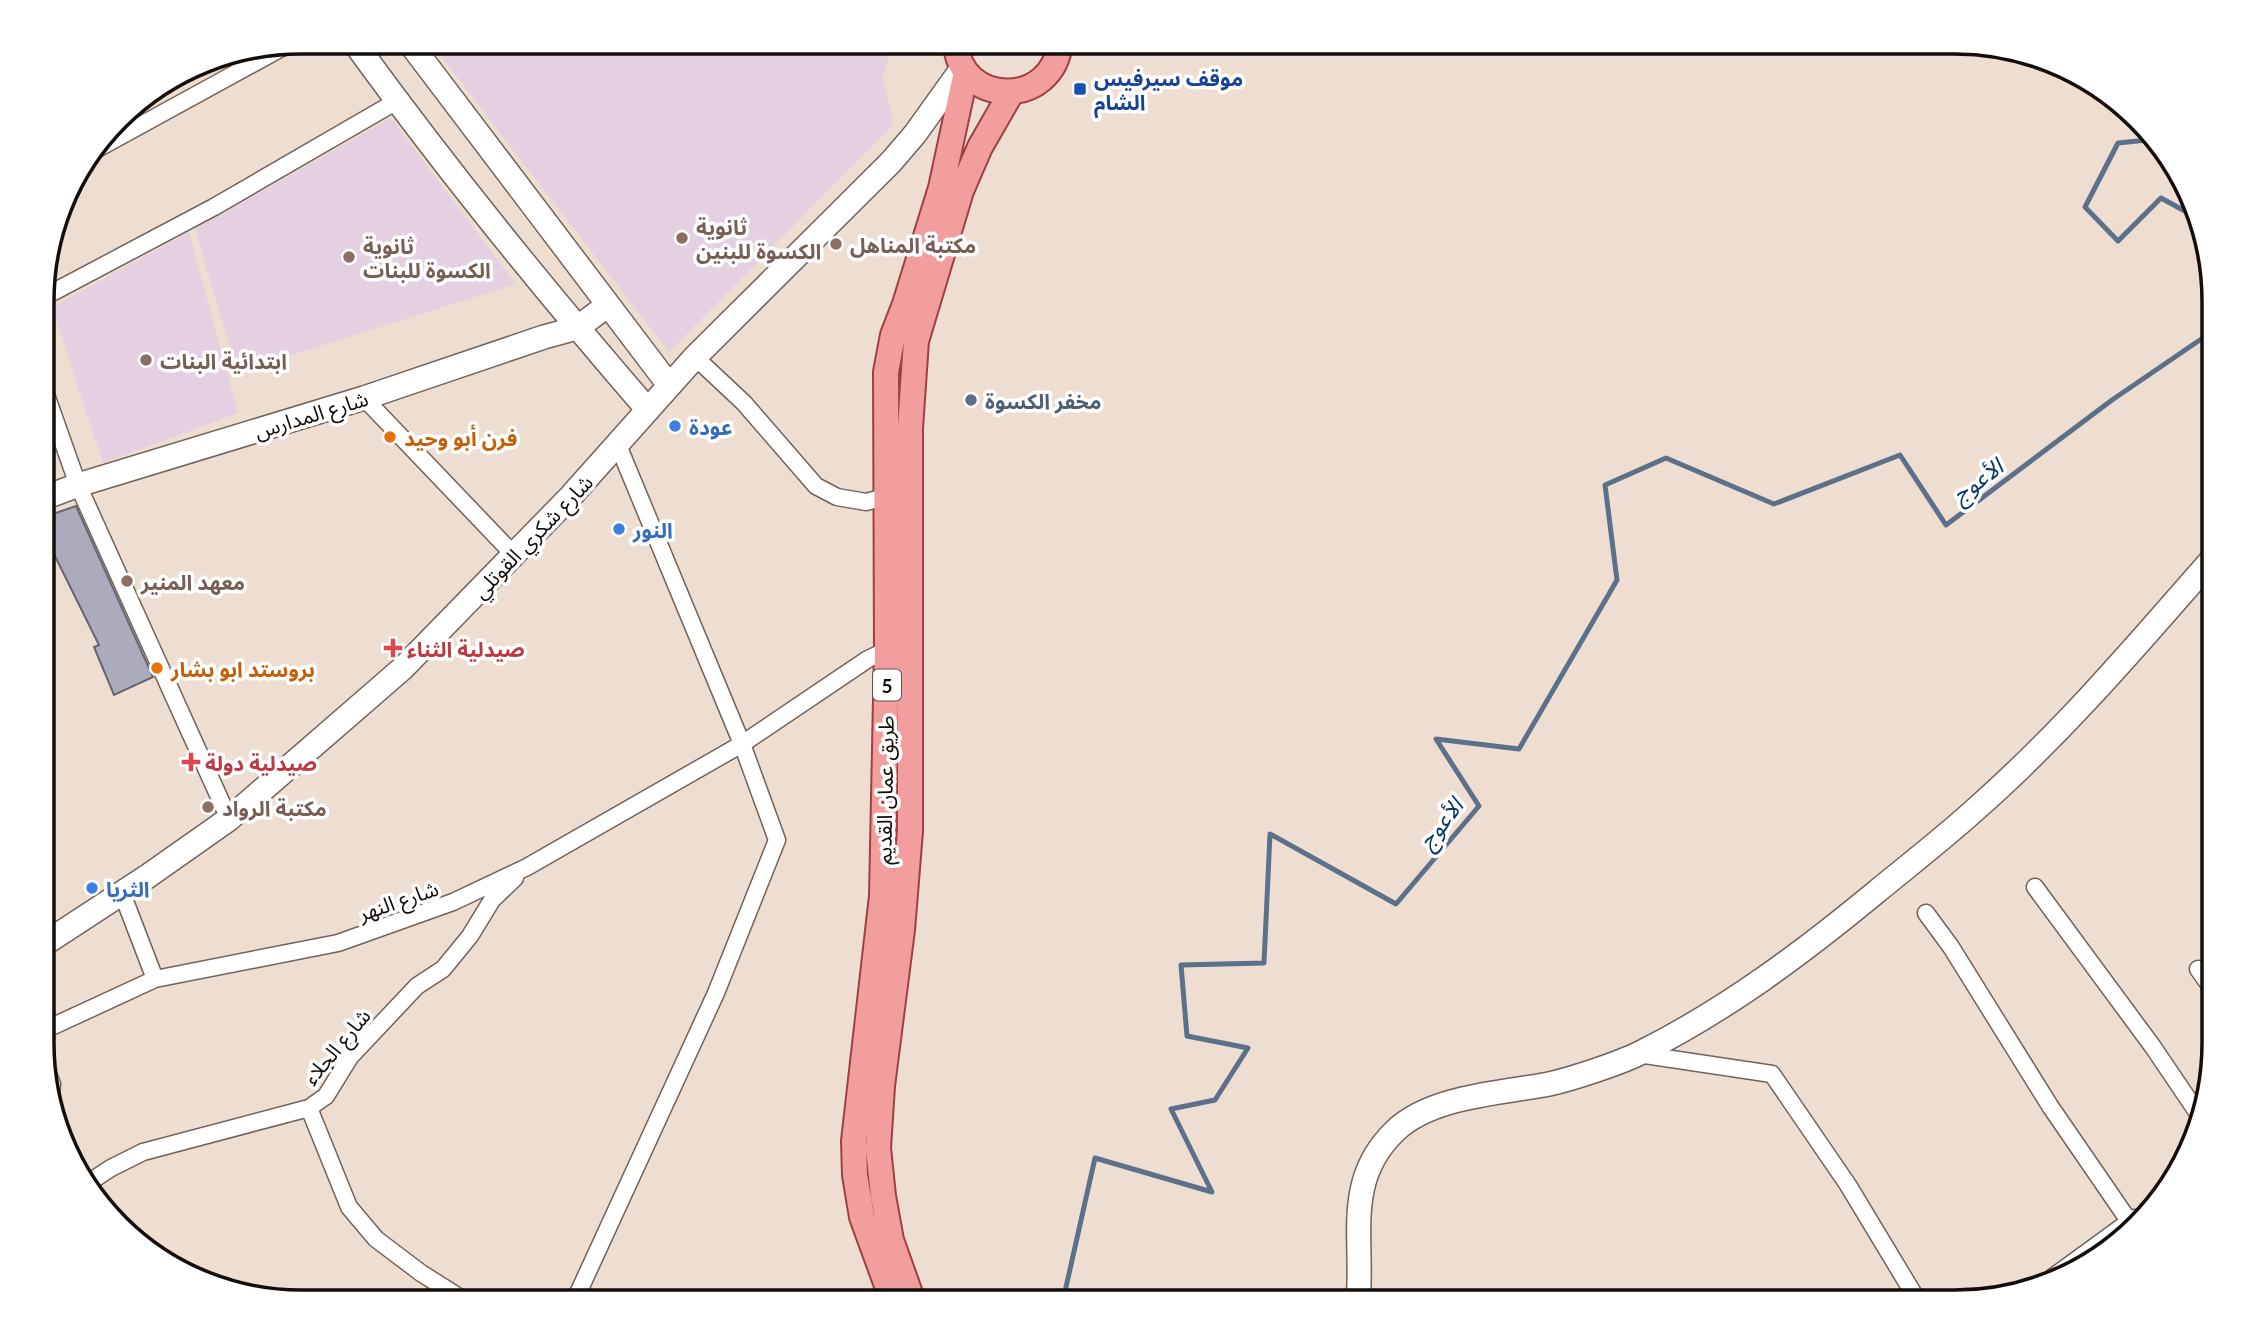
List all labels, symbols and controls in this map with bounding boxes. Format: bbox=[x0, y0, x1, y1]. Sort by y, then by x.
place label: موقف سيرفيس الشام bbox=[1094, 65, 1243, 119]
marker: موقف سيرفيس الشام bbox=[1072, 81, 1088, 97]
place label: ثانوية الكسوة للبنين bbox=[696, 214, 821, 264]
marker: ثانوية الكسوة للبنين bbox=[674, 230, 690, 246]
place label: مكتبة المناهل bbox=[850, 232, 976, 258]
place label: ثانوية الكسوة للبنات bbox=[363, 233, 491, 283]
marker: مكتبة المناهل bbox=[828, 236, 844, 252]
marker: ثانوية الكسوة للبنات bbox=[341, 249, 357, 265]
place label: ابتدائية البنات bbox=[160, 348, 287, 374]
marker: ابتدائية البنات bbox=[138, 352, 154, 368]
street label: شارع المدارس bbox=[251, 385, 372, 447]
place label: مخفر الكسوة bbox=[985, 388, 1102, 414]
marker: مخفر الكسوة bbox=[963, 392, 979, 408]
place label: عودة bbox=[689, 414, 732, 440]
marker: عودة bbox=[667, 418, 683, 434]
place label: فرن أبو وحيد bbox=[404, 424, 517, 451]
marker: فرن أبو وحيد bbox=[382, 429, 398, 445]
water label: الأعوج bbox=[1945, 450, 2013, 513]
street label: شارع شكري القوتلي bbox=[467, 469, 601, 606]
place label: النور bbox=[632, 517, 673, 543]
marker: النور bbox=[611, 521, 627, 537]
place label: معهد المنير bbox=[140, 569, 245, 595]
marker: معهد المنير bbox=[119, 573, 135, 589]
place label: صيدلية الثناء bbox=[407, 636, 525, 662]
marker: صيدلية الثناء bbox=[385, 640, 401, 656]
place label: بروستد ابو بشار bbox=[170, 656, 315, 682]
marker: بروستد ابو بشار bbox=[149, 660, 165, 676]
road number: 5 bbox=[873, 670, 901, 700]
street label: طريق عمان القديم bbox=[870, 715, 902, 865]
place label: صيدلية دولة bbox=[205, 750, 317, 776]
marker: صيدلية دولة bbox=[183, 754, 199, 770]
water label: الأعوج bbox=[1411, 790, 1474, 858]
place label: مكتبة الرواد bbox=[222, 795, 327, 821]
marker: مكتبة الرواد bbox=[200, 799, 216, 815]
street label: شارع النهر bbox=[354, 875, 443, 929]
place label: الثريا bbox=[106, 876, 150, 902]
marker: الثريا bbox=[84, 880, 100, 896]
street label: شارع الجلاء bbox=[297, 1003, 378, 1092]

